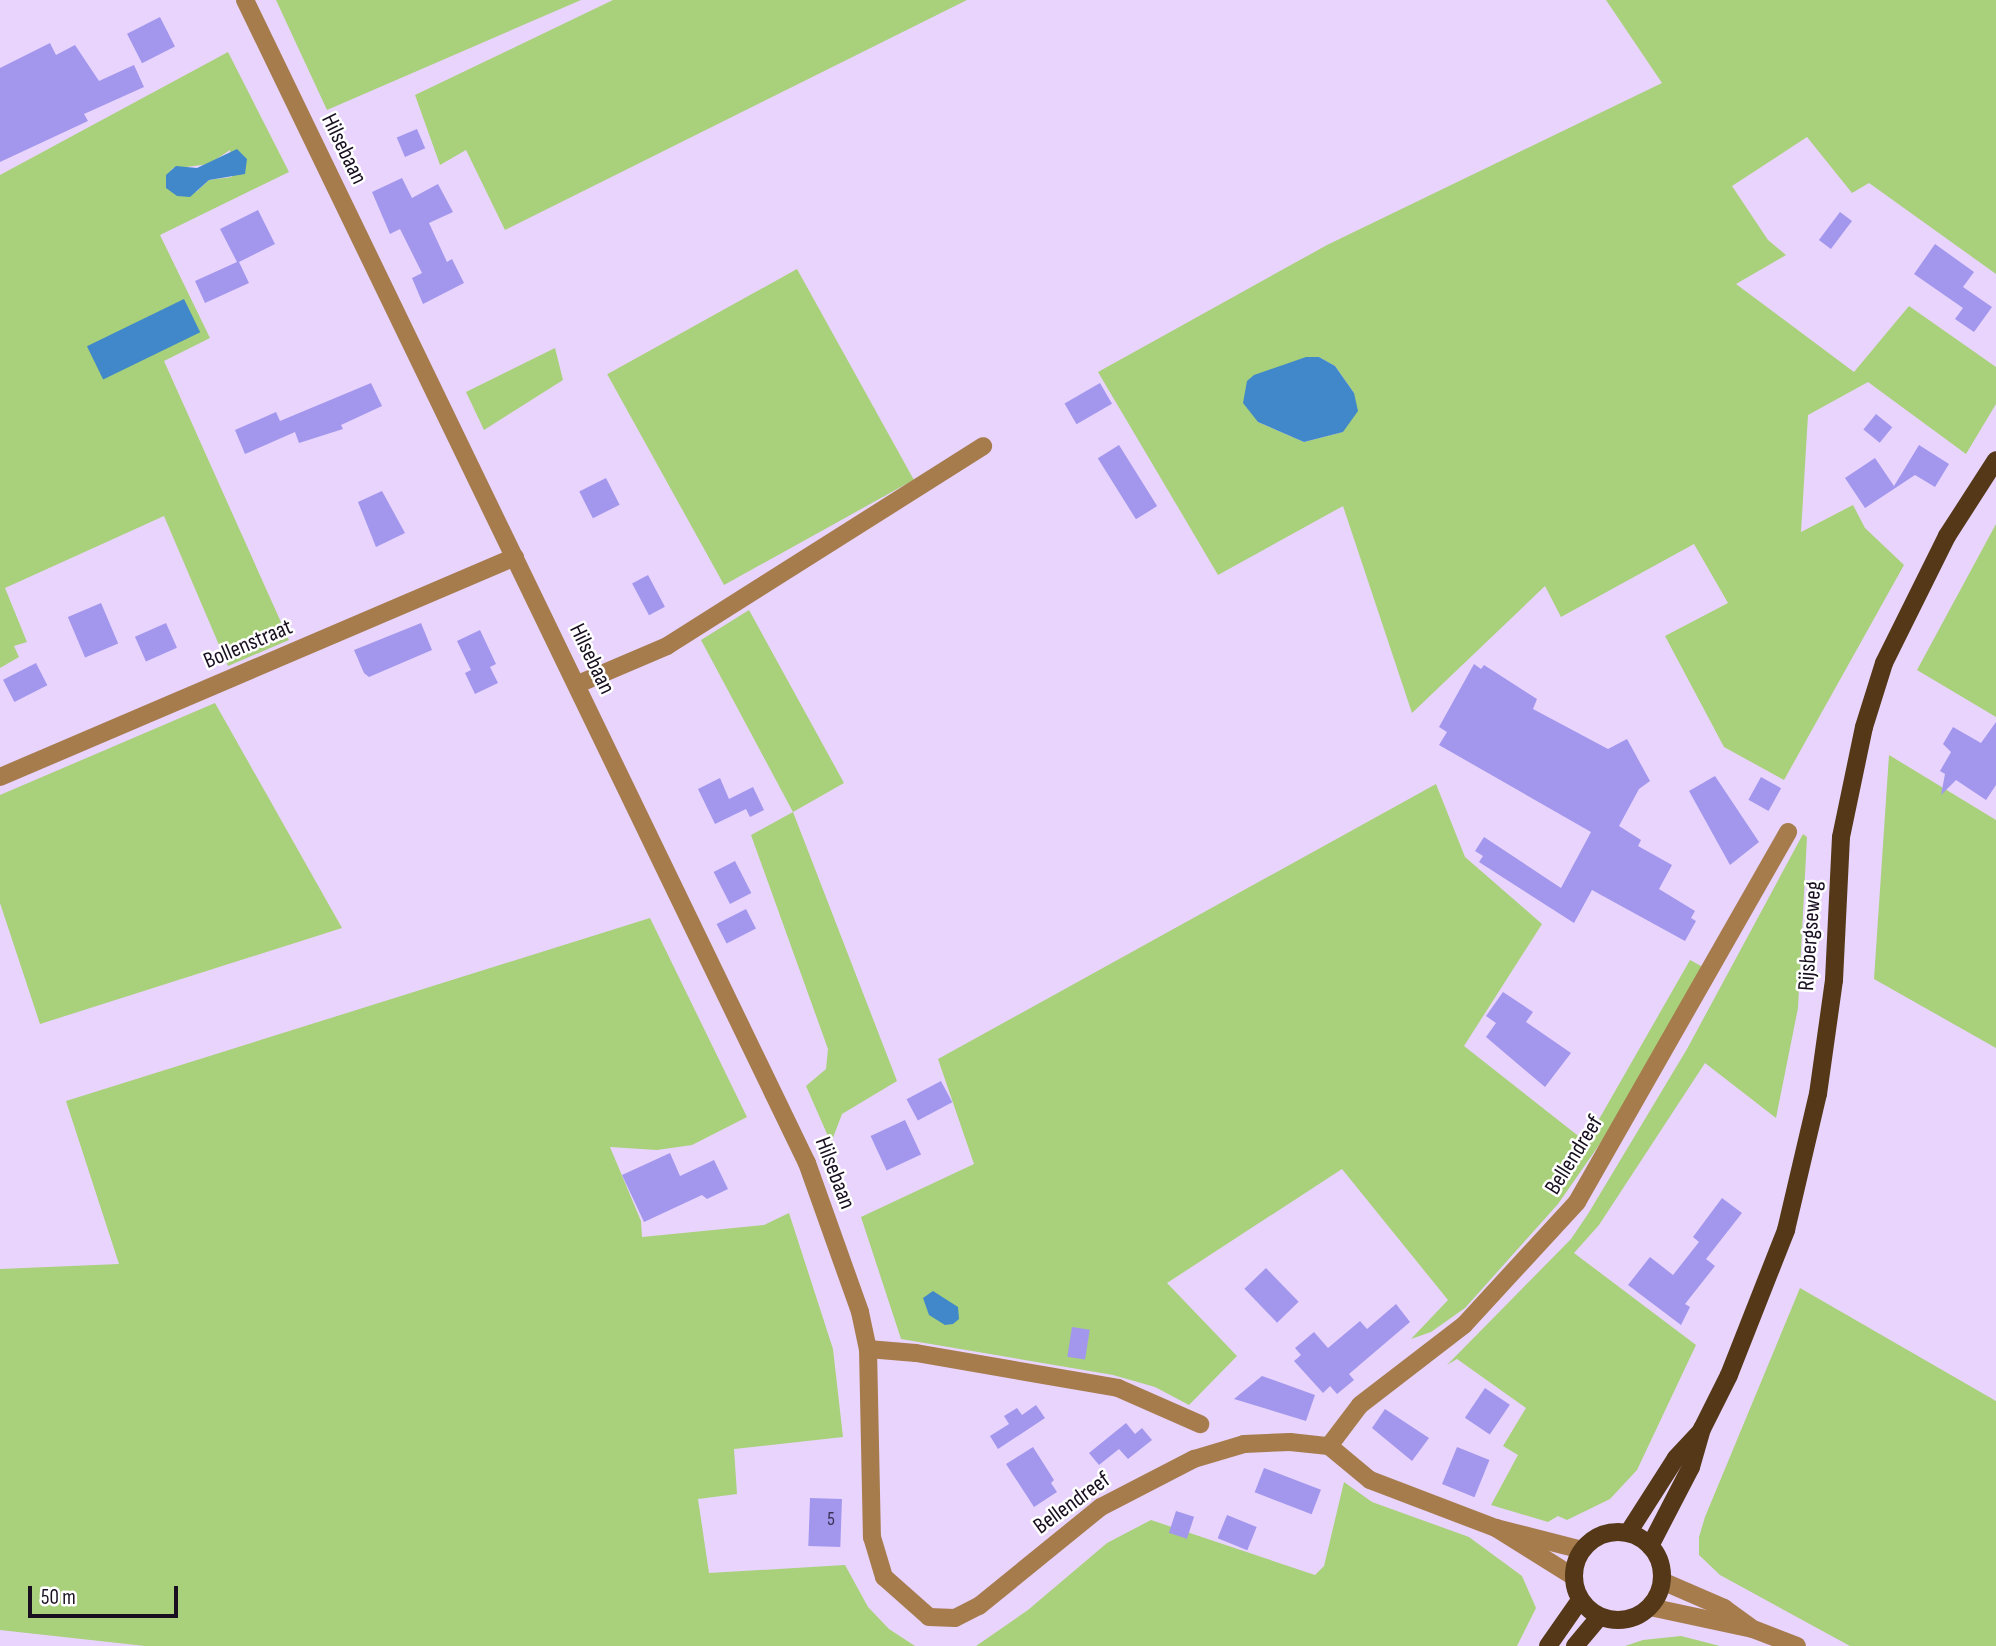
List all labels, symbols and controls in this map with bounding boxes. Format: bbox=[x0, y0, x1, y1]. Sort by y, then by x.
street label: Hilsebaan bbox=[315, 109, 373, 189]
street label: Bollenstraat bbox=[200, 613, 296, 675]
street label: Hilsebaan bbox=[563, 619, 621, 699]
street label: Rijsbergseweg bbox=[1792, 880, 1828, 992]
street label: Bellendreef bbox=[1539, 1110, 1609, 1200]
street label: Hilsebaan bbox=[809, 1133, 861, 1213]
street label: Bellendreef bbox=[1028, 1466, 1116, 1540]
house number: 5 bbox=[827, 1509, 835, 1531]
scale bar bbox=[32, 1572, 182, 1616]
text: 50 m bbox=[41, 1585, 76, 1610]

